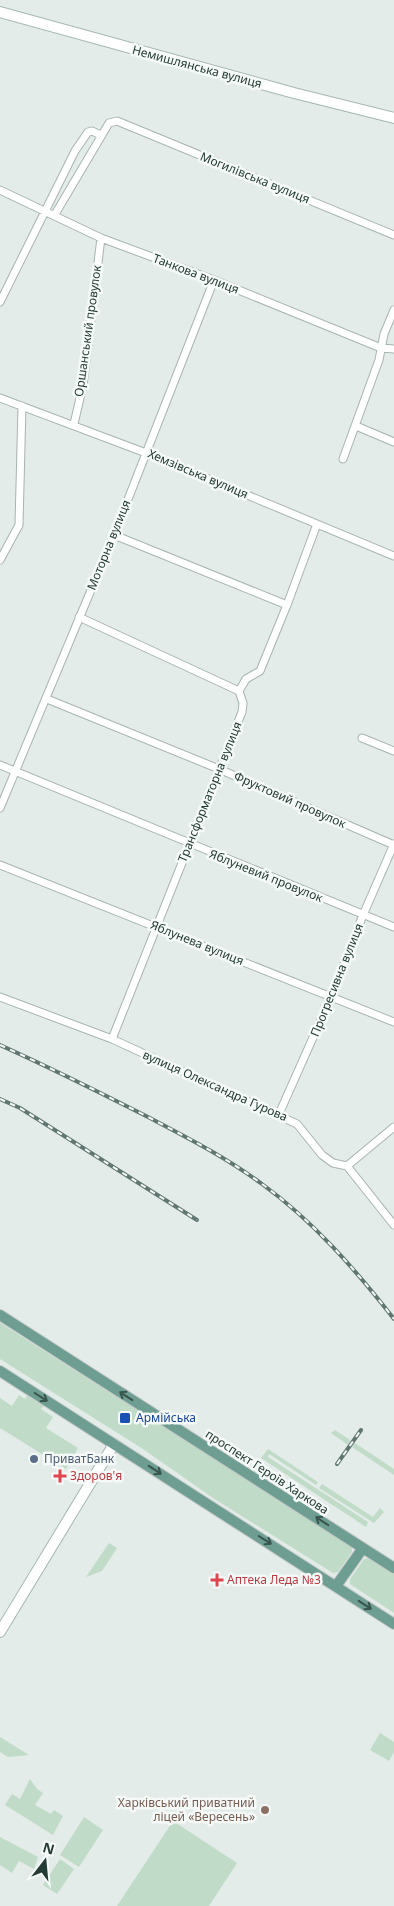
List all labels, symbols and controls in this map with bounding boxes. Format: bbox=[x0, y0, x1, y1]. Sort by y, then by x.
street label: Немишлянська вулиця bbox=[130, 41, 264, 92]
street label: Могилівська вулиця bbox=[198, 148, 313, 207]
street label: Танкова вулиця bbox=[151, 249, 242, 298]
street label: Оршанський провулок bbox=[70, 264, 105, 398]
street label: Хемзівська вулиця bbox=[145, 445, 251, 502]
street label: Моторна вулиця bbox=[83, 497, 134, 592]
street label: Трансформаторна вулиця bbox=[173, 719, 246, 865]
street label: Фруктовий провулок bbox=[231, 767, 350, 832]
street label: Яблуневий провулок bbox=[207, 845, 326, 906]
street label: Яблунева вулиця bbox=[148, 916, 246, 969]
street label: Прогресивна вулиця bbox=[306, 921, 367, 1039]
street label: вулиця Олександра Гурова bbox=[140, 1046, 290, 1125]
one-way arrow bbox=[119, 1391, 133, 1401]
one-way arrow bbox=[34, 1393, 48, 1403]
place label: Армійська bbox=[136, 1409, 196, 1426]
marker: Армійська bbox=[118, 1411, 132, 1425]
street label: проспект Героїв Харкова bbox=[202, 1425, 332, 1518]
place label: ПриватБанк bbox=[44, 1450, 115, 1467]
marker: ПриватБанк bbox=[28, 1453, 40, 1465]
one-way arrow bbox=[148, 1465, 162, 1475]
place label: Здоров'я bbox=[70, 1467, 122, 1484]
marker: Здоров'я bbox=[54, 1470, 66, 1482]
one-way arrow bbox=[315, 1516, 329, 1526]
one-way arrow bbox=[257, 1535, 271, 1545]
place label: Аптека Леда №3 bbox=[227, 1571, 321, 1588]
marker: Аптека Леда №3 bbox=[211, 1574, 223, 1586]
one-way arrow bbox=[358, 1600, 372, 1610]
place label: Харківський приватний ліцей «Вересень» bbox=[118, 1794, 255, 1825]
marker: Харківський приватний ліцей «Вересень» bbox=[259, 1804, 271, 1816]
north arrow bbox=[20, 1836, 70, 1886]
text: N bbox=[41, 1837, 57, 1859]

